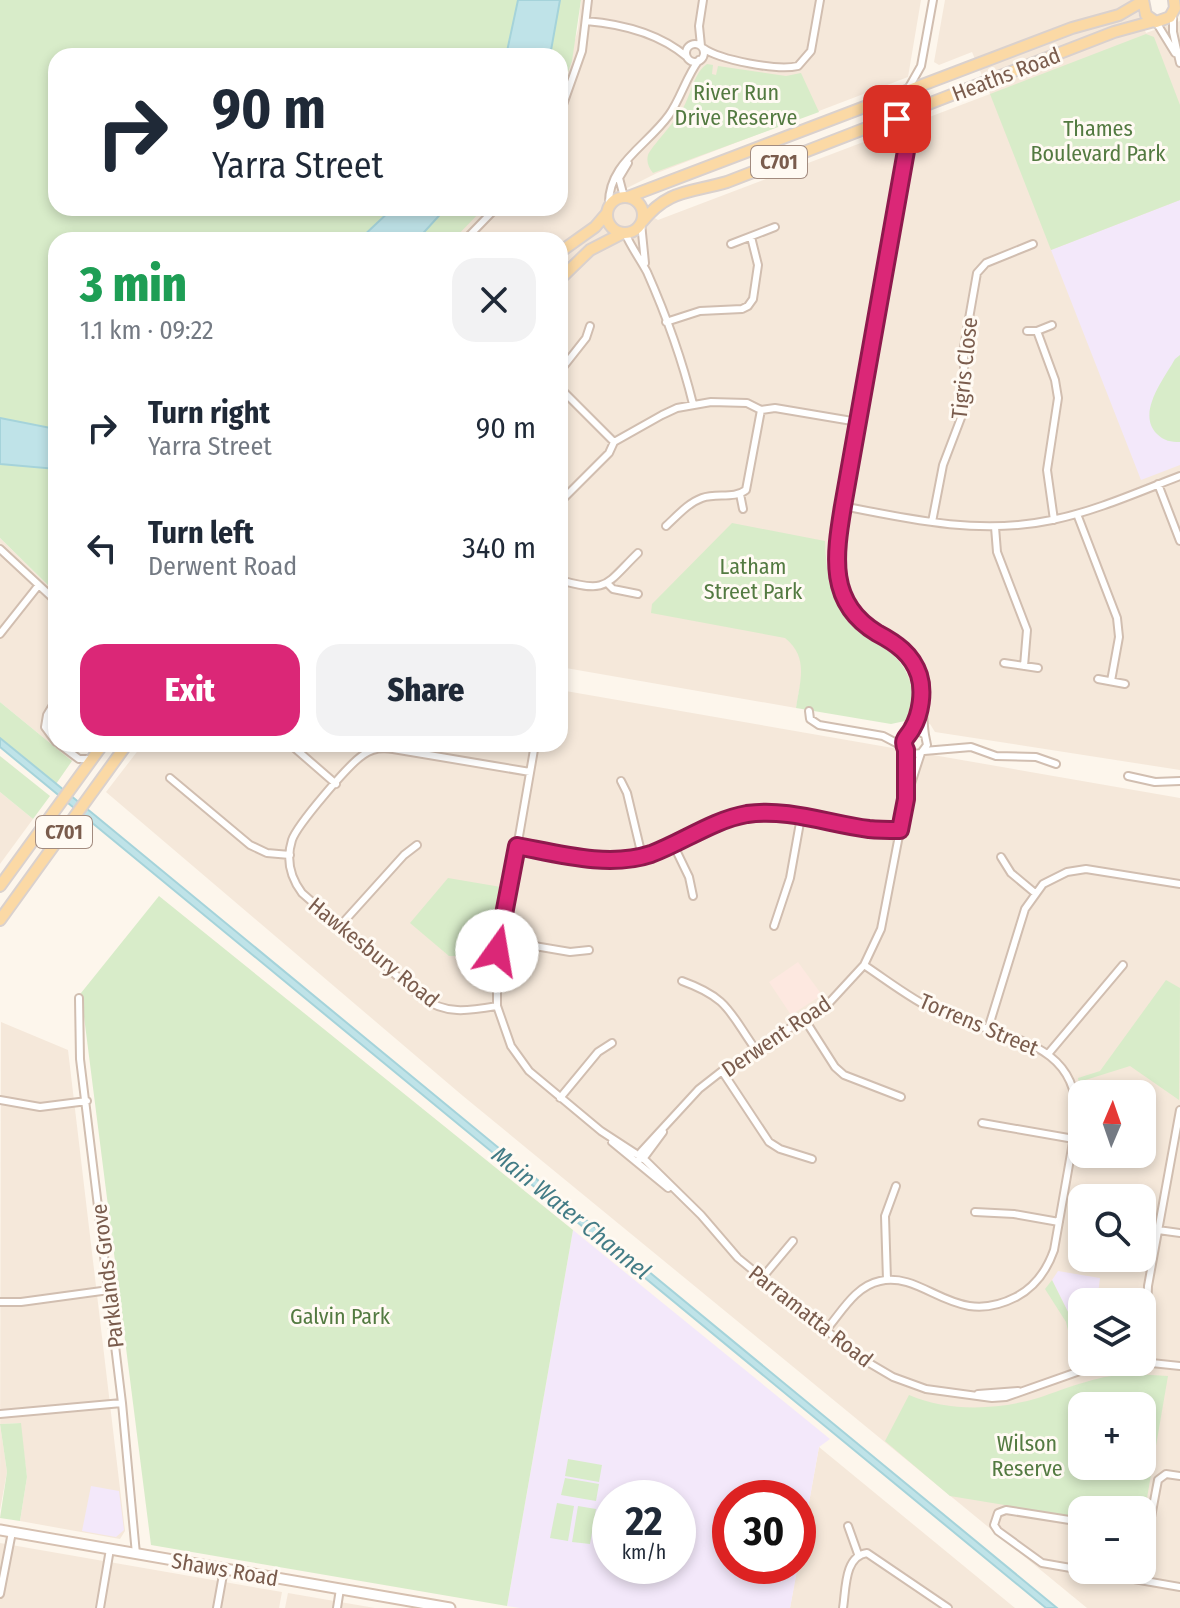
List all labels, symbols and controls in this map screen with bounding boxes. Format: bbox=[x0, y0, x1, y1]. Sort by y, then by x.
street label: Heaths Road bbox=[948, 41, 1064, 107]
text: 90 m bbox=[212, 76, 326, 143]
park label: River Run Drive Reserve bbox=[675, 79, 797, 131]
icon: right bbox=[80, 80, 184, 184]
pin bbox=[863, 85, 931, 153]
icon: arrive bbox=[875, 97, 919, 141]
park label: Thames Boulevard Park bbox=[1031, 115, 1166, 167]
text: Yarra Street bbox=[212, 144, 383, 188]
road number: C701 bbox=[751, 146, 807, 178]
text: 3 min bbox=[80, 256, 187, 314]
button: close bbox=[452, 258, 536, 342]
text: 1.1 km · 09:22 bbox=[80, 315, 214, 346]
street label: Tigris Close bbox=[946, 316, 983, 420]
text: Turn right bbox=[148, 395, 270, 431]
icon: right bbox=[80, 406, 124, 450]
text: 90 m bbox=[476, 410, 536, 446]
text: Yarra Street bbox=[148, 431, 272, 462]
text: Turn left bbox=[148, 515, 254, 551]
icon: left bbox=[80, 526, 124, 570]
text: 340 m bbox=[462, 530, 536, 566]
text: Derwent Road bbox=[148, 551, 297, 582]
park label: Latham Street Park bbox=[704, 553, 803, 605]
button: Exit bbox=[80, 644, 300, 736]
button: Share bbox=[316, 644, 536, 736]
road number: C701 bbox=[36, 816, 92, 848]
street label: Hawkesbury Road bbox=[303, 891, 444, 1013]
position arrow bbox=[455, 909, 539, 993]
street label: Torrens Street bbox=[915, 987, 1043, 1062]
street label: Derwent Road bbox=[716, 990, 836, 1083]
north arrow bbox=[1068, 1080, 1156, 1168]
map controls bbox=[1068, 1080, 1156, 1584]
water label: Main Water Channel bbox=[486, 1141, 656, 1285]
button: search bbox=[1068, 1184, 1156, 1272]
street label: Parklands Grove bbox=[85, 1202, 130, 1350]
street label: Parramatta Road bbox=[743, 1260, 878, 1373]
button: layers bbox=[1068, 1288, 1156, 1376]
park label: Galvin Park bbox=[290, 1303, 391, 1330]
button: + bbox=[1068, 1392, 1156, 1480]
park label: Wilson Reserve bbox=[991, 1430, 1063, 1482]
speed limit sign: 30 bbox=[712, 1480, 816, 1584]
button: − bbox=[1068, 1496, 1156, 1584]
text: 22 bbox=[625, 1498, 663, 1546]
text: km/h bbox=[622, 1540, 666, 1564]
street label: Shaws Road bbox=[170, 1547, 280, 1592]

